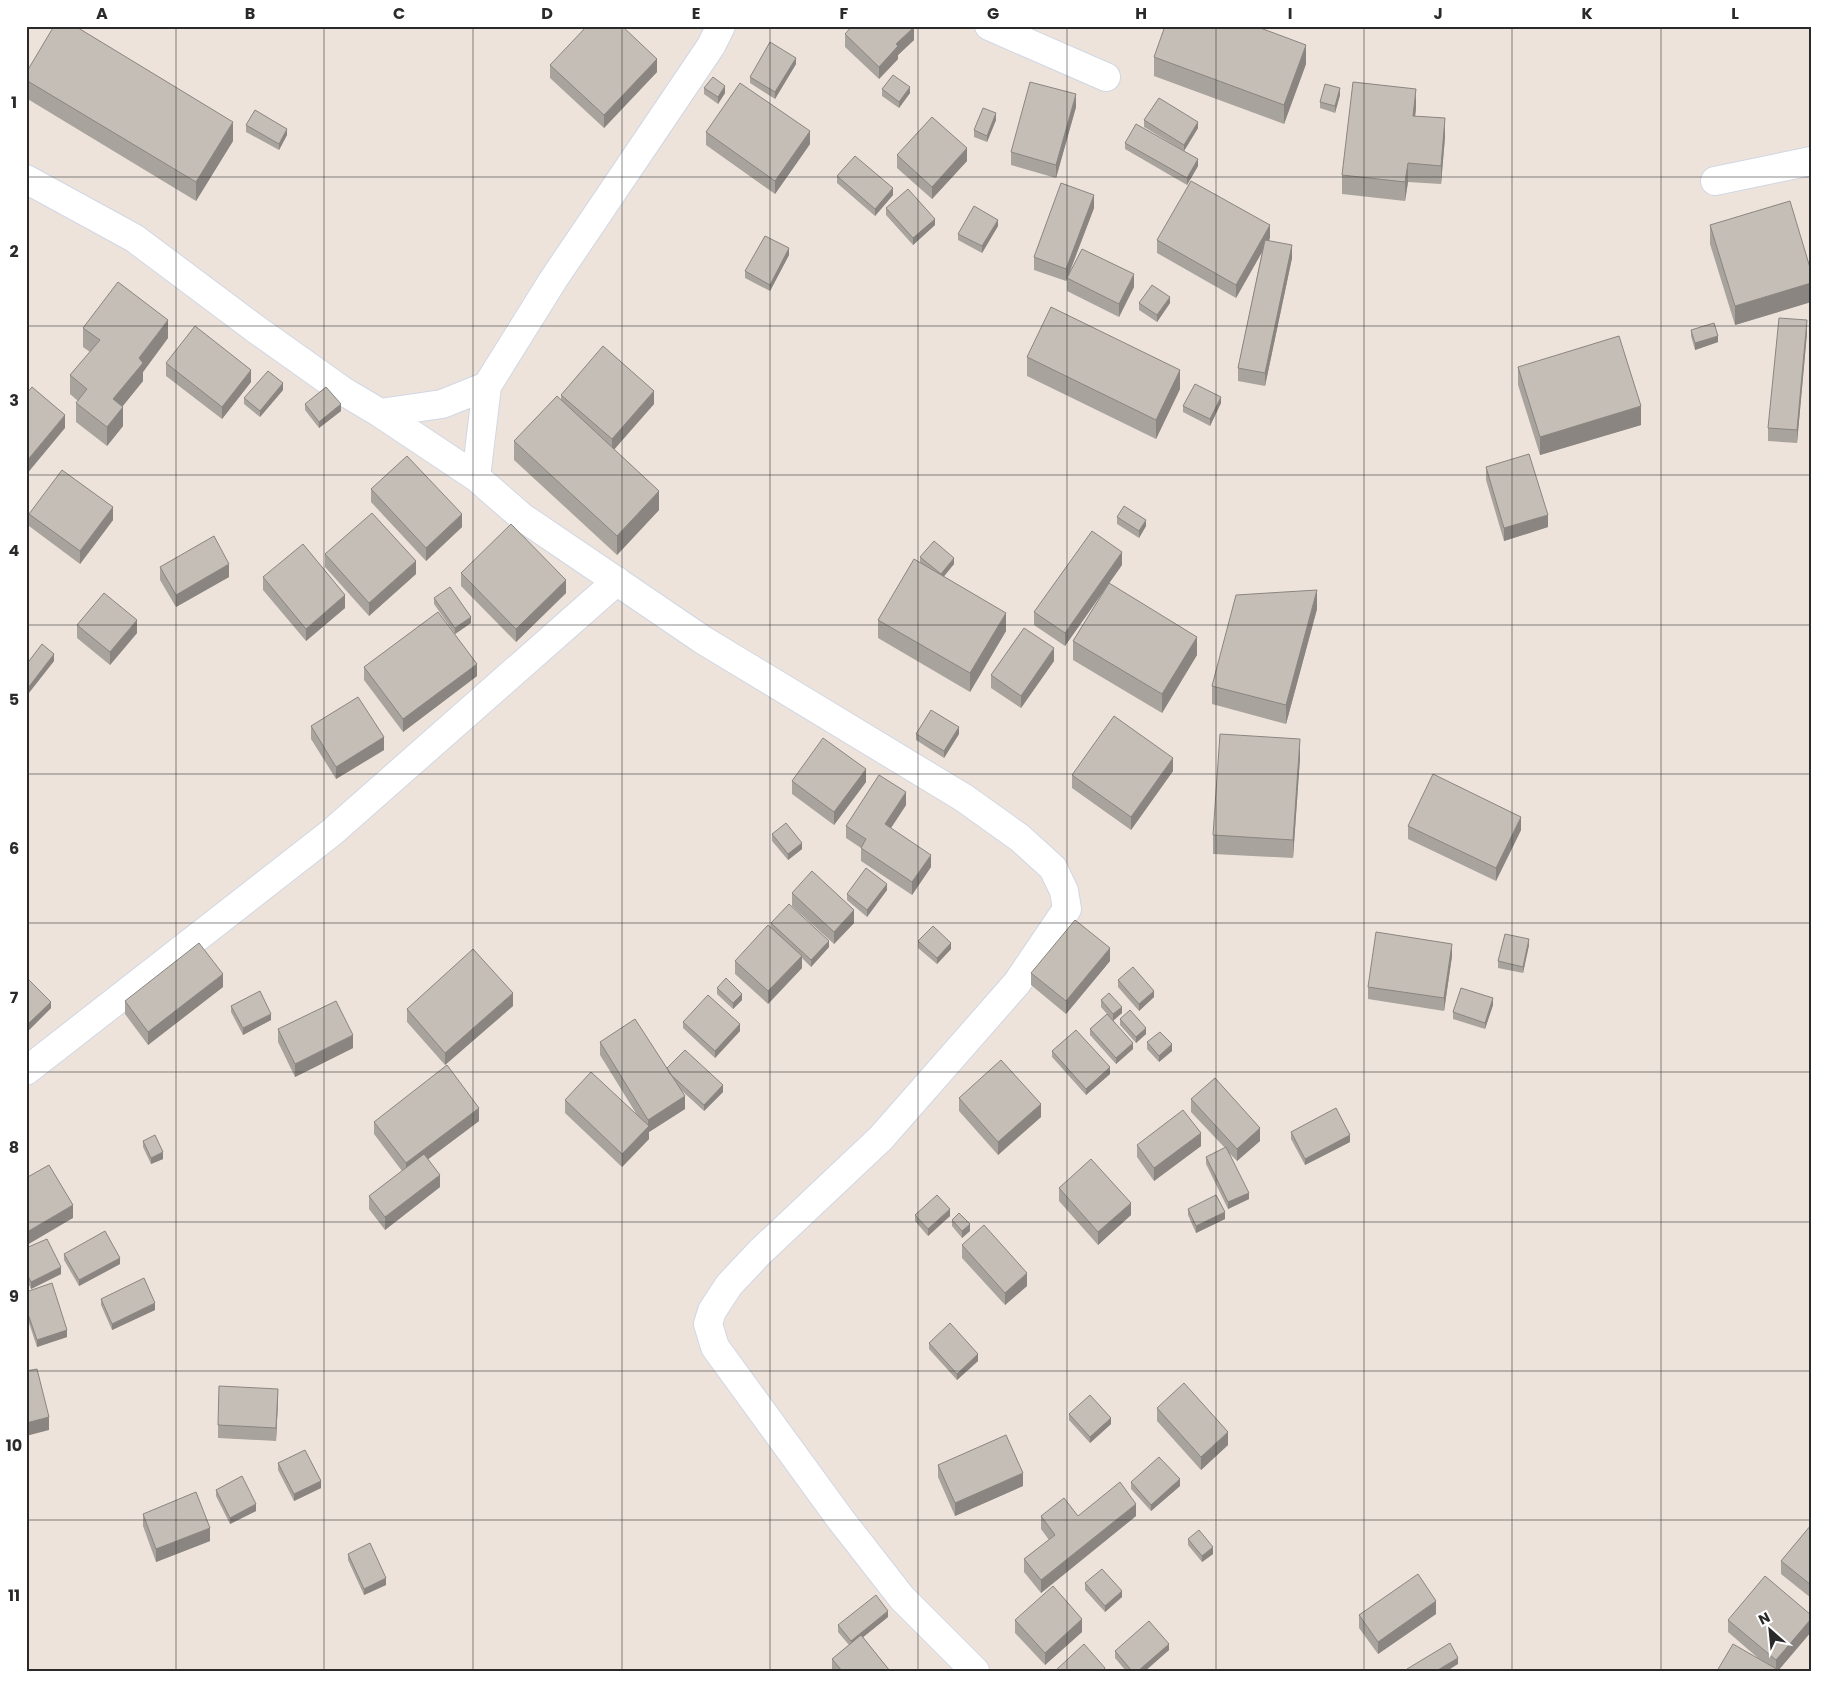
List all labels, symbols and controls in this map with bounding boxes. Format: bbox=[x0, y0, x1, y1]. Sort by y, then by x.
text: A bbox=[96, 2, 108, 25]
text: B bbox=[245, 2, 255, 25]
text: C bbox=[393, 2, 405, 25]
text: D bbox=[541, 2, 553, 25]
text: E bbox=[692, 2, 700, 25]
text: F bbox=[840, 2, 849, 25]
text: G bbox=[987, 2, 999, 25]
text: H bbox=[1135, 2, 1147, 25]
text: I bbox=[1288, 2, 1292, 25]
text: J bbox=[1433, 2, 1443, 25]
text: K bbox=[1581, 2, 1593, 25]
text: L bbox=[1731, 2, 1739, 25]
text: 1 bbox=[11, 91, 17, 114]
text: 2 bbox=[9, 240, 19, 263]
text: 3 bbox=[9, 389, 19, 412]
text: 4 bbox=[9, 539, 20, 562]
text: 5 bbox=[9, 688, 19, 711]
text: 6 bbox=[9, 837, 19, 860]
text: 7 bbox=[10, 986, 19, 1009]
text: 8 bbox=[9, 1136, 19, 1159]
text: 9 bbox=[9, 1285, 19, 1308]
text: 10 bbox=[6, 1434, 22, 1457]
text: 11 bbox=[8, 1584, 20, 1607]
north arrow bbox=[1744, 1604, 1794, 1654]
text: N bbox=[1755, 1607, 1773, 1630]

